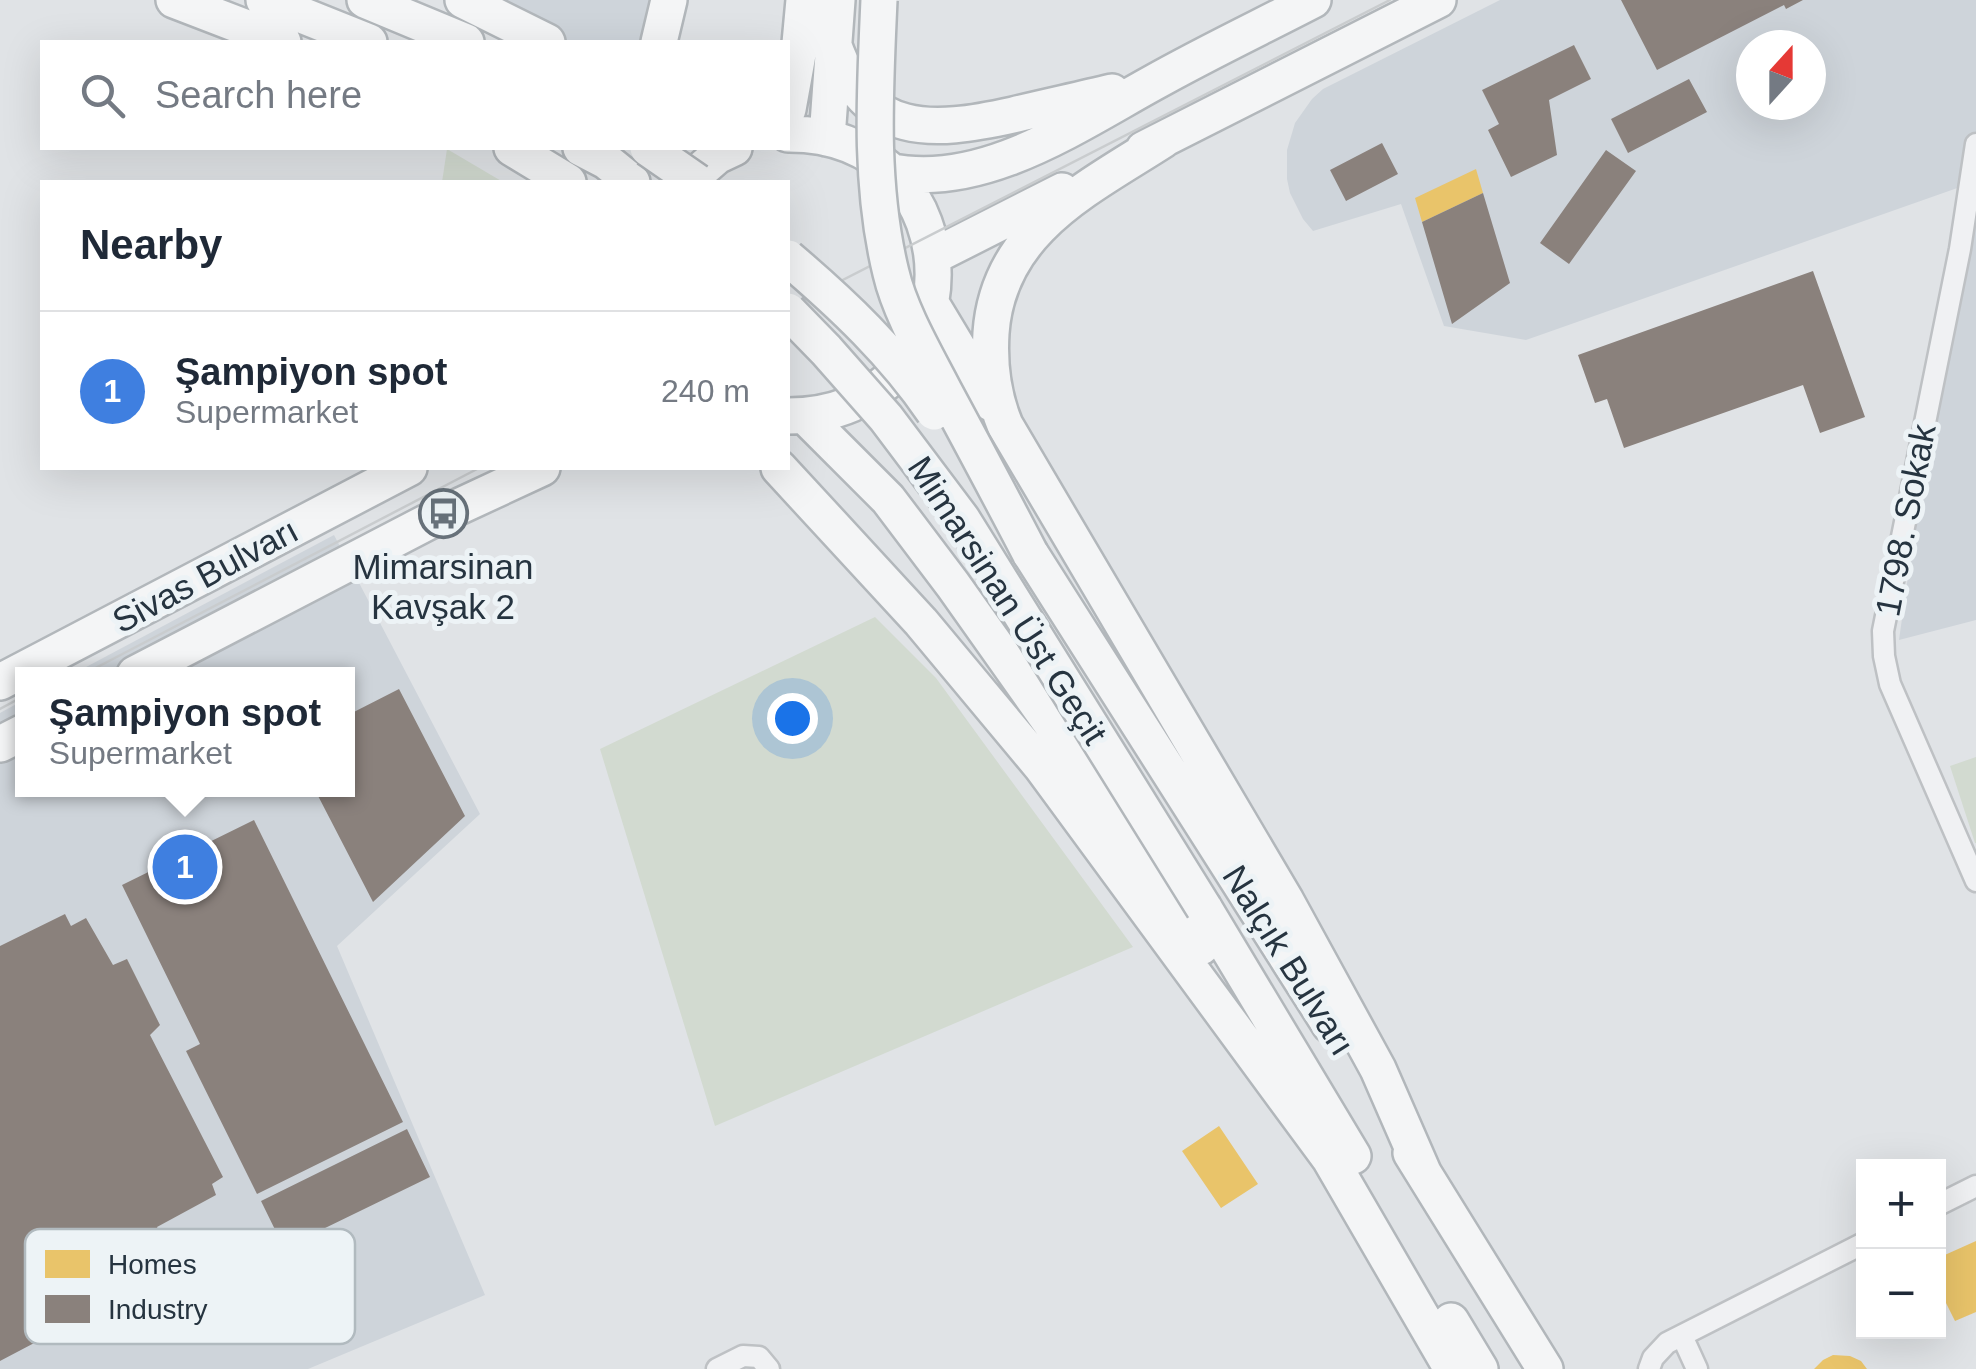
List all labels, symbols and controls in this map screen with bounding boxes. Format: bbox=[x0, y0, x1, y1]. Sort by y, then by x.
north arrow bbox=[1736, 30, 1826, 120]
search box bbox=[40, 40, 790, 150]
icon: search bbox=[75, 68, 130, 123]
text: Search here bbox=[155, 74, 362, 116]
text: Nearby bbox=[80, 221, 222, 268]
text: Şampiyon spot bbox=[175, 351, 447, 393]
text: 1 bbox=[104, 373, 121, 409]
text: 240 m bbox=[661, 373, 750, 409]
text: Supermarket bbox=[175, 394, 358, 430]
street label: 1798. Sokak bbox=[1867, 420, 1943, 619]
street label: Mimarsinan Üst Geçit bbox=[901, 449, 1116, 751]
bus stop icon: Mimarsinan Kavşak 2 bbox=[417, 488, 469, 540]
street label: Sivas Bulvarı bbox=[106, 510, 304, 640]
place label: Mimarsinan Kavşak 2 bbox=[353, 547, 533, 626]
popup bbox=[15, 667, 355, 797]
text: Şampiyon spot bbox=[49, 692, 321, 734]
your location bbox=[767, 693, 818, 744]
text: Supermarket bbox=[49, 735, 232, 771]
pin: 1 bbox=[152, 830, 218, 904]
street label: Nalçık Bulvarı bbox=[1215, 858, 1363, 1062]
map controls bbox=[1856, 1159, 1946, 1339]
button: + bbox=[1856, 1159, 1946, 1249]
legend bbox=[25, 1229, 355, 1344]
text: Homes bbox=[108, 1249, 197, 1280]
button: − bbox=[1856, 1249, 1946, 1339]
text: Industry bbox=[108, 1294, 208, 1325]

